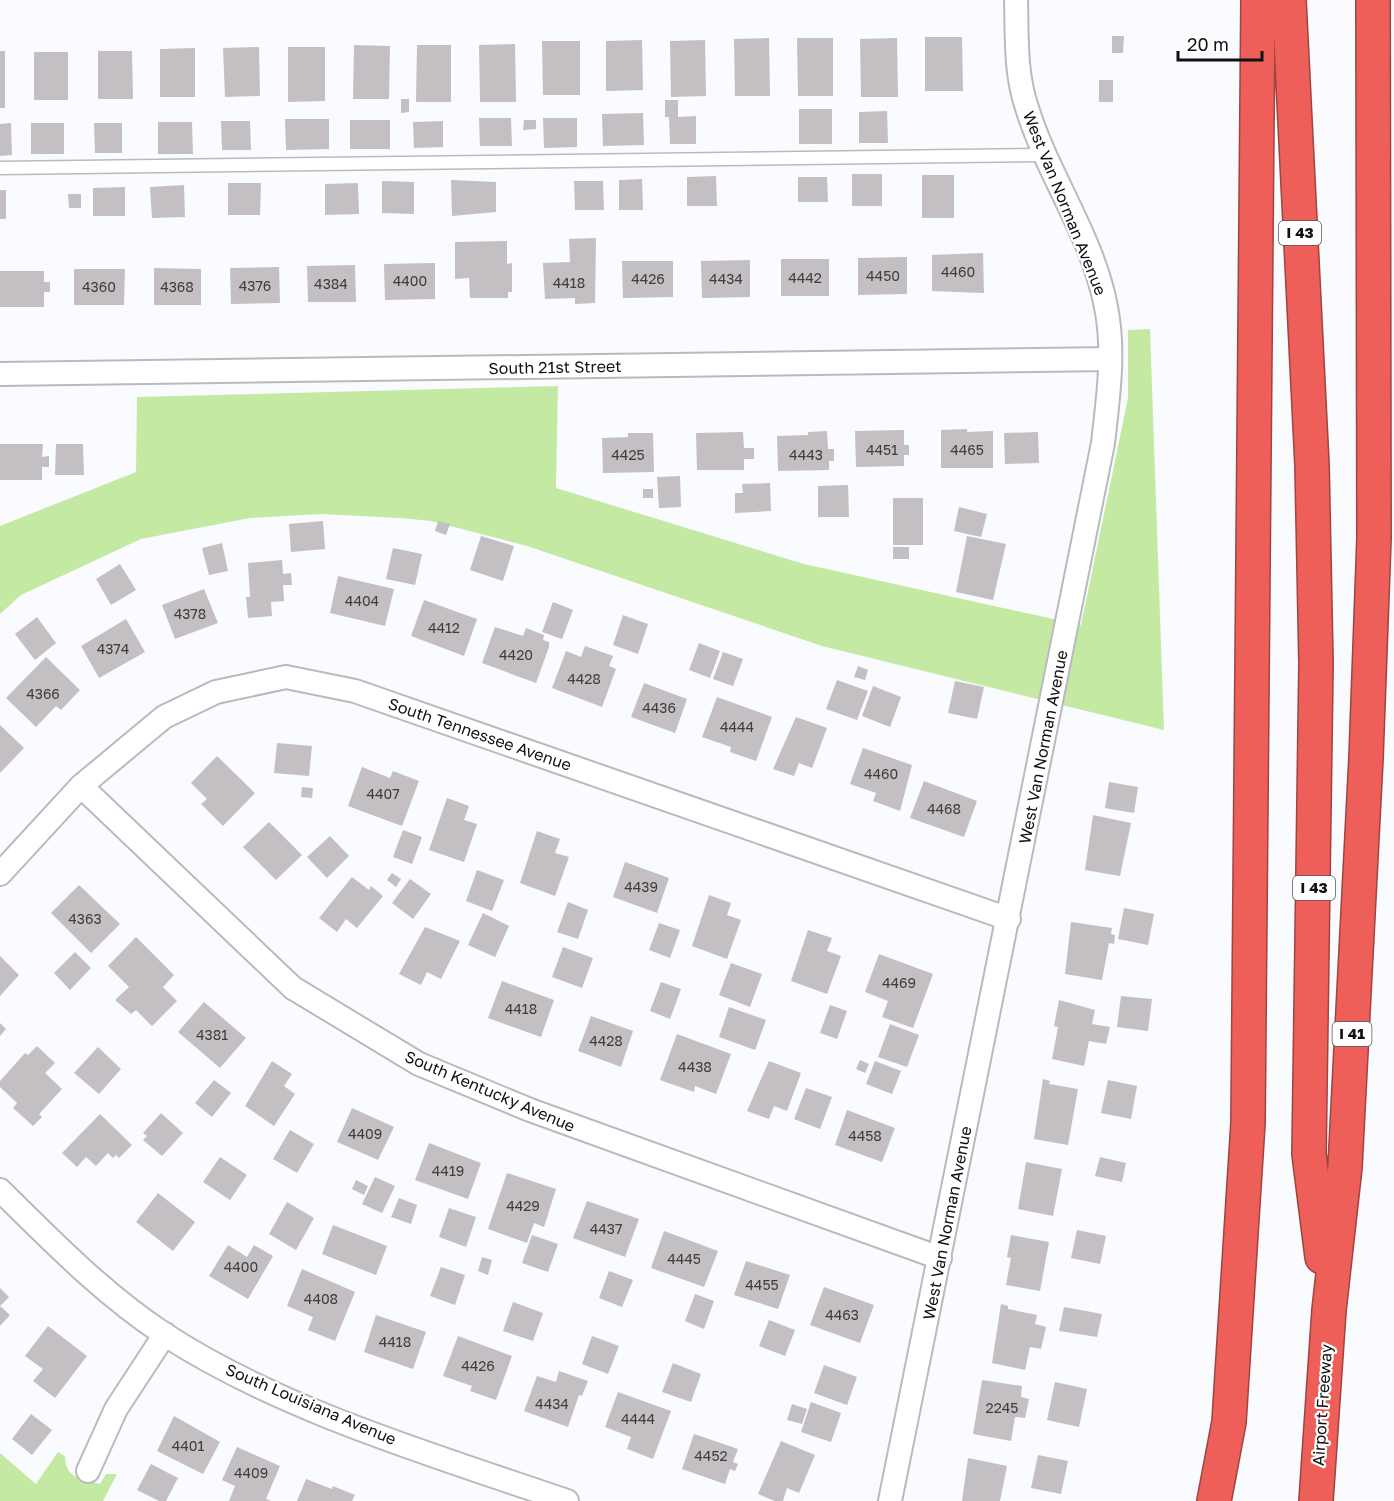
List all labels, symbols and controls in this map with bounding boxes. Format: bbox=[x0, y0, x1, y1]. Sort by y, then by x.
scale bar bbox=[1178, 24, 1262, 62]
text: 20 m bbox=[1187, 33, 1229, 55]
street label: West Van Norman Avenue bbox=[1019, 108, 1111, 298]
road number: I 43 bbox=[1279, 221, 1321, 245]
house number: 4460 bbox=[941, 263, 975, 280]
house number: 4450 bbox=[866, 267, 900, 284]
house number: 4442 bbox=[788, 269, 822, 286]
house number: 4426 bbox=[631, 270, 665, 287]
house number: 4434 bbox=[709, 270, 743, 287]
house number: 4400 bbox=[393, 272, 427, 289]
house number: 4418 bbox=[553, 274, 585, 291]
house number: 4384 bbox=[314, 275, 348, 292]
house number: 4376 bbox=[239, 277, 271, 294]
house number: 4360 bbox=[82, 278, 116, 295]
house number: 4368 bbox=[160, 278, 194, 295]
street label: South 21st Street bbox=[488, 356, 622, 378]
house number: 4451 bbox=[866, 441, 898, 458]
house number: 4465 bbox=[950, 441, 984, 458]
house number: 4425 bbox=[611, 446, 645, 463]
house number: 4443 bbox=[789, 446, 823, 463]
house number: 4404 bbox=[345, 592, 379, 609]
house number: 4378 bbox=[174, 605, 206, 622]
house number: 4412 bbox=[428, 619, 460, 636]
house number: 4374 bbox=[97, 640, 129, 657]
house number: 4420 bbox=[499, 646, 533, 663]
street label: West Van Norman Avenue bbox=[1014, 648, 1072, 846]
house number: 4428 bbox=[567, 670, 601, 687]
house number: 4366 bbox=[26, 685, 60, 702]
street label: South Tennessee Avenue bbox=[386, 693, 574, 775]
house number: 4436 bbox=[642, 699, 676, 716]
house number: 4444 bbox=[720, 718, 754, 735]
house number: 4460 bbox=[864, 765, 898, 782]
house number: 4407 bbox=[366, 785, 400, 802]
house number: 4468 bbox=[927, 800, 961, 817]
road number: I 43 bbox=[1293, 876, 1335, 900]
house number: 4439 bbox=[624, 878, 658, 895]
house number: 4363 bbox=[68, 910, 102, 927]
house number: 4469 bbox=[882, 974, 916, 991]
house number: 4418 bbox=[505, 1000, 537, 1017]
road number: I 41 bbox=[1332, 1022, 1372, 1046]
house number: 4381 bbox=[196, 1026, 228, 1043]
house number: 4428 bbox=[589, 1032, 623, 1049]
street label: South Kentucky Avenue bbox=[402, 1046, 578, 1136]
house number: 4438 bbox=[678, 1058, 712, 1075]
street label: West Van Norman Avenue bbox=[918, 1124, 976, 1322]
house number: 4409 bbox=[348, 1125, 382, 1142]
house number: 4458 bbox=[848, 1127, 882, 1144]
house number: 4419 bbox=[432, 1162, 464, 1179]
house number: 4429 bbox=[506, 1197, 540, 1214]
house number: 4437 bbox=[590, 1220, 622, 1237]
house number: 4445 bbox=[667, 1250, 701, 1267]
house number: 4400 bbox=[224, 1258, 258, 1275]
house number: 4455 bbox=[745, 1276, 779, 1293]
house number: 4408 bbox=[304, 1290, 338, 1307]
house number: 4463 bbox=[825, 1306, 859, 1323]
house number: 4418 bbox=[379, 1333, 411, 1350]
street label: Airport Freeway bbox=[1308, 1343, 1336, 1467]
house number: 4426 bbox=[461, 1357, 495, 1374]
street label: South Louisiana Avenue bbox=[223, 1359, 399, 1449]
house number: 4434 bbox=[535, 1395, 569, 1412]
house number: 2245 bbox=[986, 1399, 1018, 1416]
house number: 4444 bbox=[621, 1410, 655, 1427]
house number: 4401 bbox=[172, 1437, 204, 1454]
house number: 4452 bbox=[694, 1447, 728, 1464]
house number: 4409 bbox=[234, 1464, 268, 1481]

